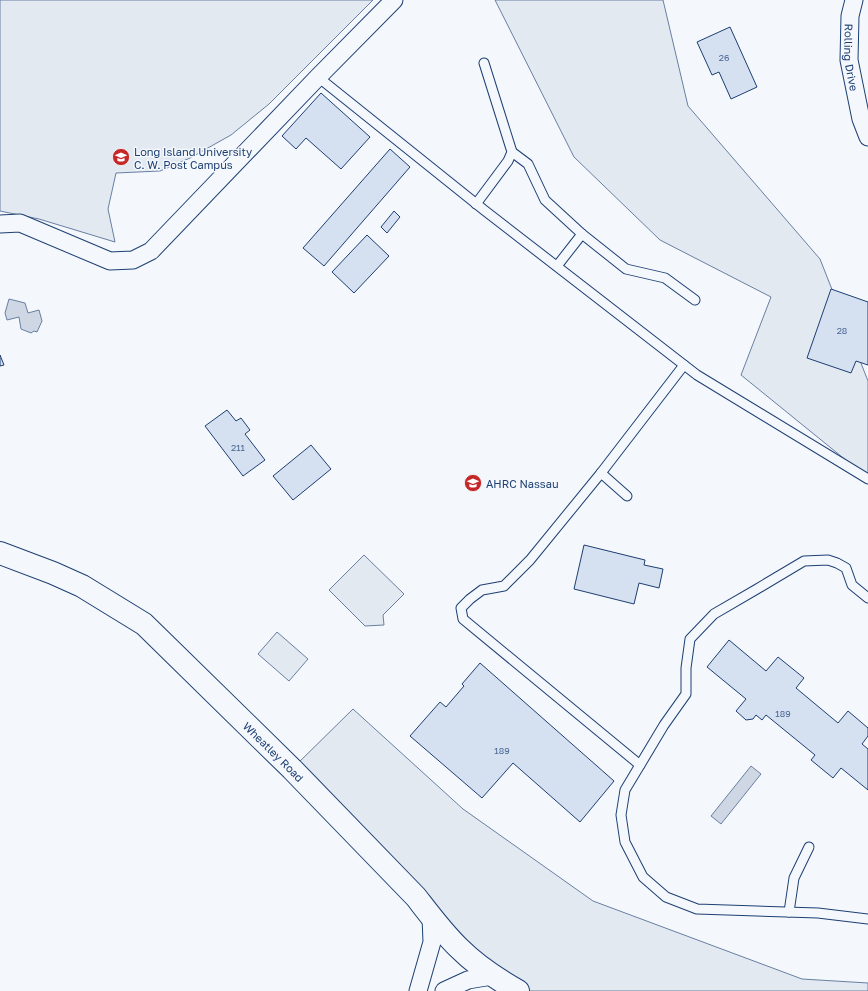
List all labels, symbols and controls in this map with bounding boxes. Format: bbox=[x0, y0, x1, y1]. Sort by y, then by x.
street label: Rolling Drive bbox=[842, 24, 862, 92]
house number: 26 bbox=[719, 52, 729, 63]
place label: Long Island University C. W. Post Campus bbox=[134, 145, 252, 171]
school or university icon: Long Island University C. W. Post Campus bbox=[111, 147, 131, 167]
house number: 28 bbox=[837, 325, 847, 336]
house number: 211 bbox=[231, 442, 246, 453]
school or university icon: AHRC Nassau bbox=[463, 473, 483, 493]
place label: AHRC Nassau bbox=[486, 477, 559, 490]
house number: 189 bbox=[775, 708, 791, 719]
street label: Wheatley Road bbox=[241, 719, 307, 784]
house number: 189 bbox=[494, 745, 510, 756]

